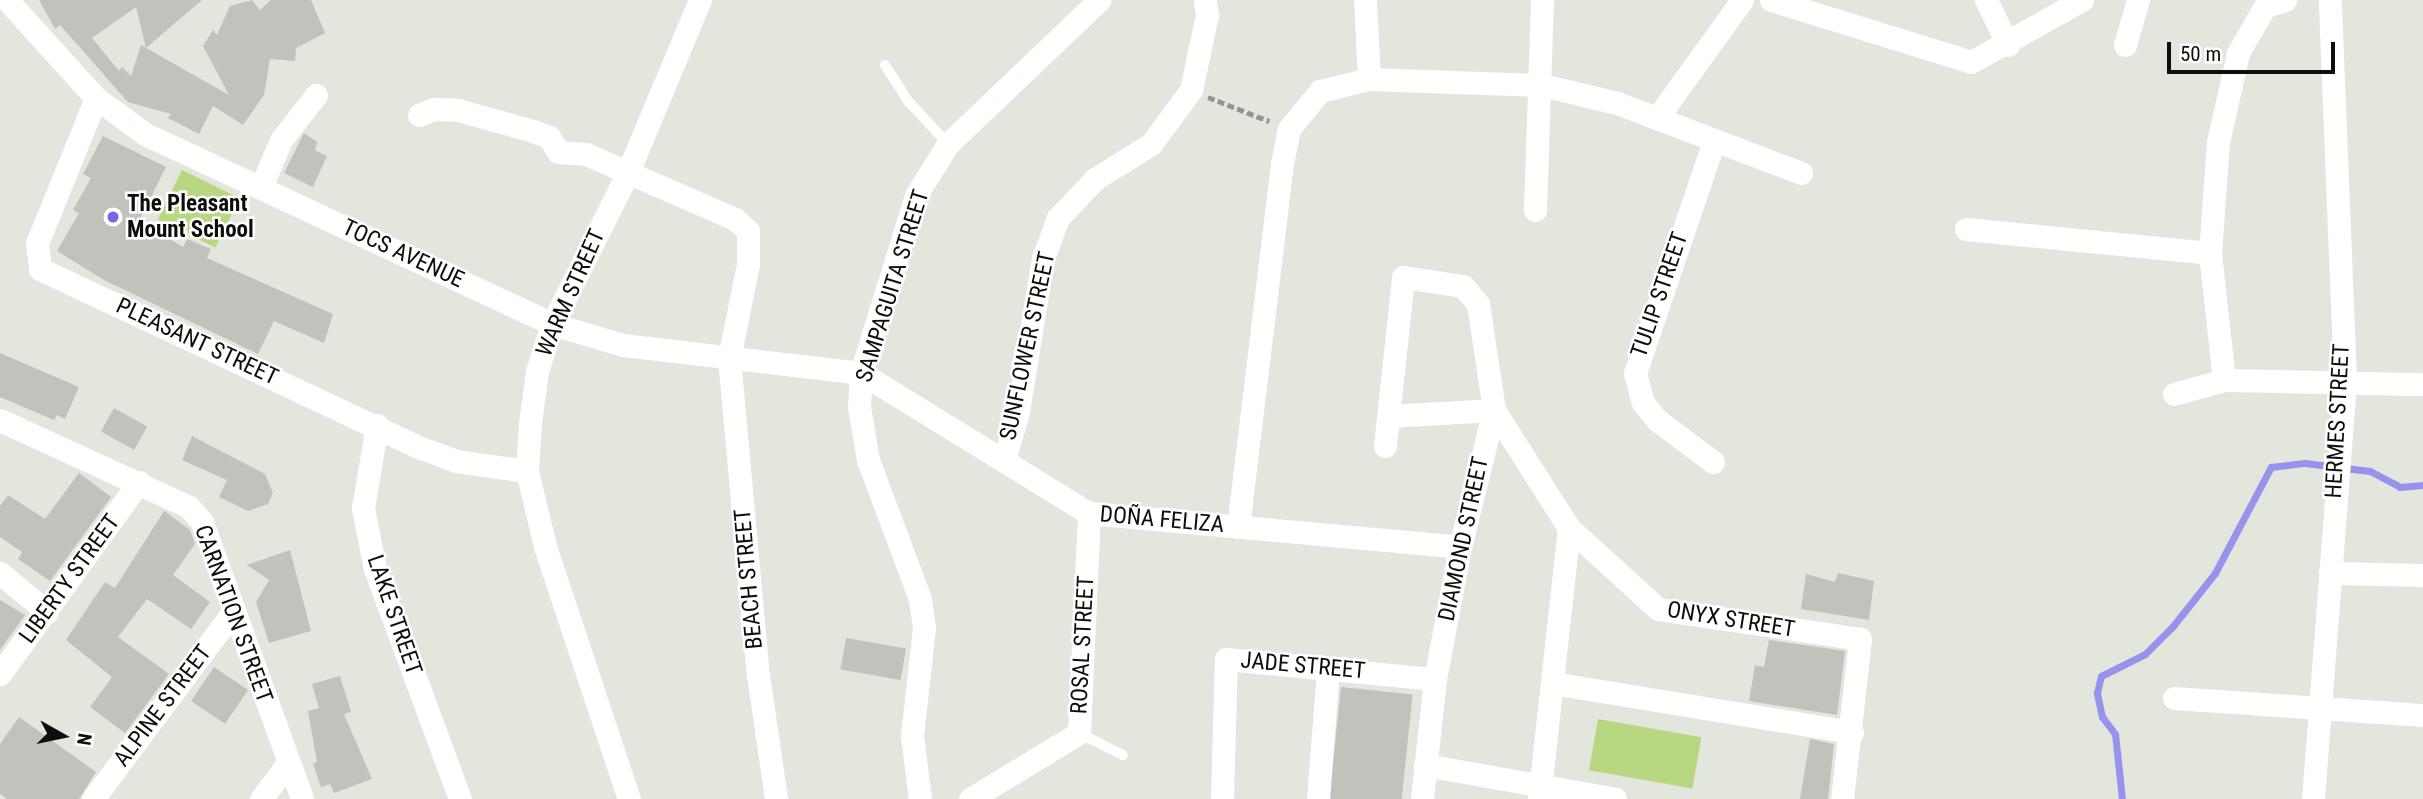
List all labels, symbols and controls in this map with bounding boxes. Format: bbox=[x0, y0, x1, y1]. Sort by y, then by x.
scale bar bbox=[2171, 28, 2339, 72]
text: 50 m bbox=[2180, 42, 2221, 66]
street label: SAMPAGUITA STREET bbox=[851, 187, 935, 385]
place label: The Pleasant Mount School bbox=[127, 190, 254, 244]
marker: The Pleasant Mount School bbox=[105, 209, 121, 225]
street label: TOCS AVENUE bbox=[338, 214, 468, 294]
street label: WARM STREET bbox=[531, 225, 611, 361]
street label: TULIP STREET bbox=[1626, 229, 1694, 361]
street label: SUNFLOWER STREET bbox=[995, 249, 1061, 443]
street label: PLEASANT STREET bbox=[111, 292, 283, 392]
street label: HERMES STREET bbox=[2320, 343, 2356, 499]
street label: DIAMOND STREET bbox=[1433, 454, 1495, 624]
street label: DOÑA FELIZA bbox=[1099, 501, 1225, 539]
street label: BEACH STREET bbox=[729, 508, 769, 650]
street label: LIBERTY STREET bbox=[14, 509, 126, 649]
street label: CARNATION STREET bbox=[188, 521, 278, 707]
street label: LAKE STREET bbox=[361, 551, 427, 679]
street label: ROSAL STREET bbox=[1066, 575, 1100, 715]
street label: ONYX STREET bbox=[1665, 596, 1797, 644]
street label: ALPINE STREET bbox=[108, 640, 218, 772]
street label: JADE STREET bbox=[1239, 647, 1367, 685]
north arrow bbox=[28, 701, 98, 771]
text: N bbox=[72, 732, 97, 747]

